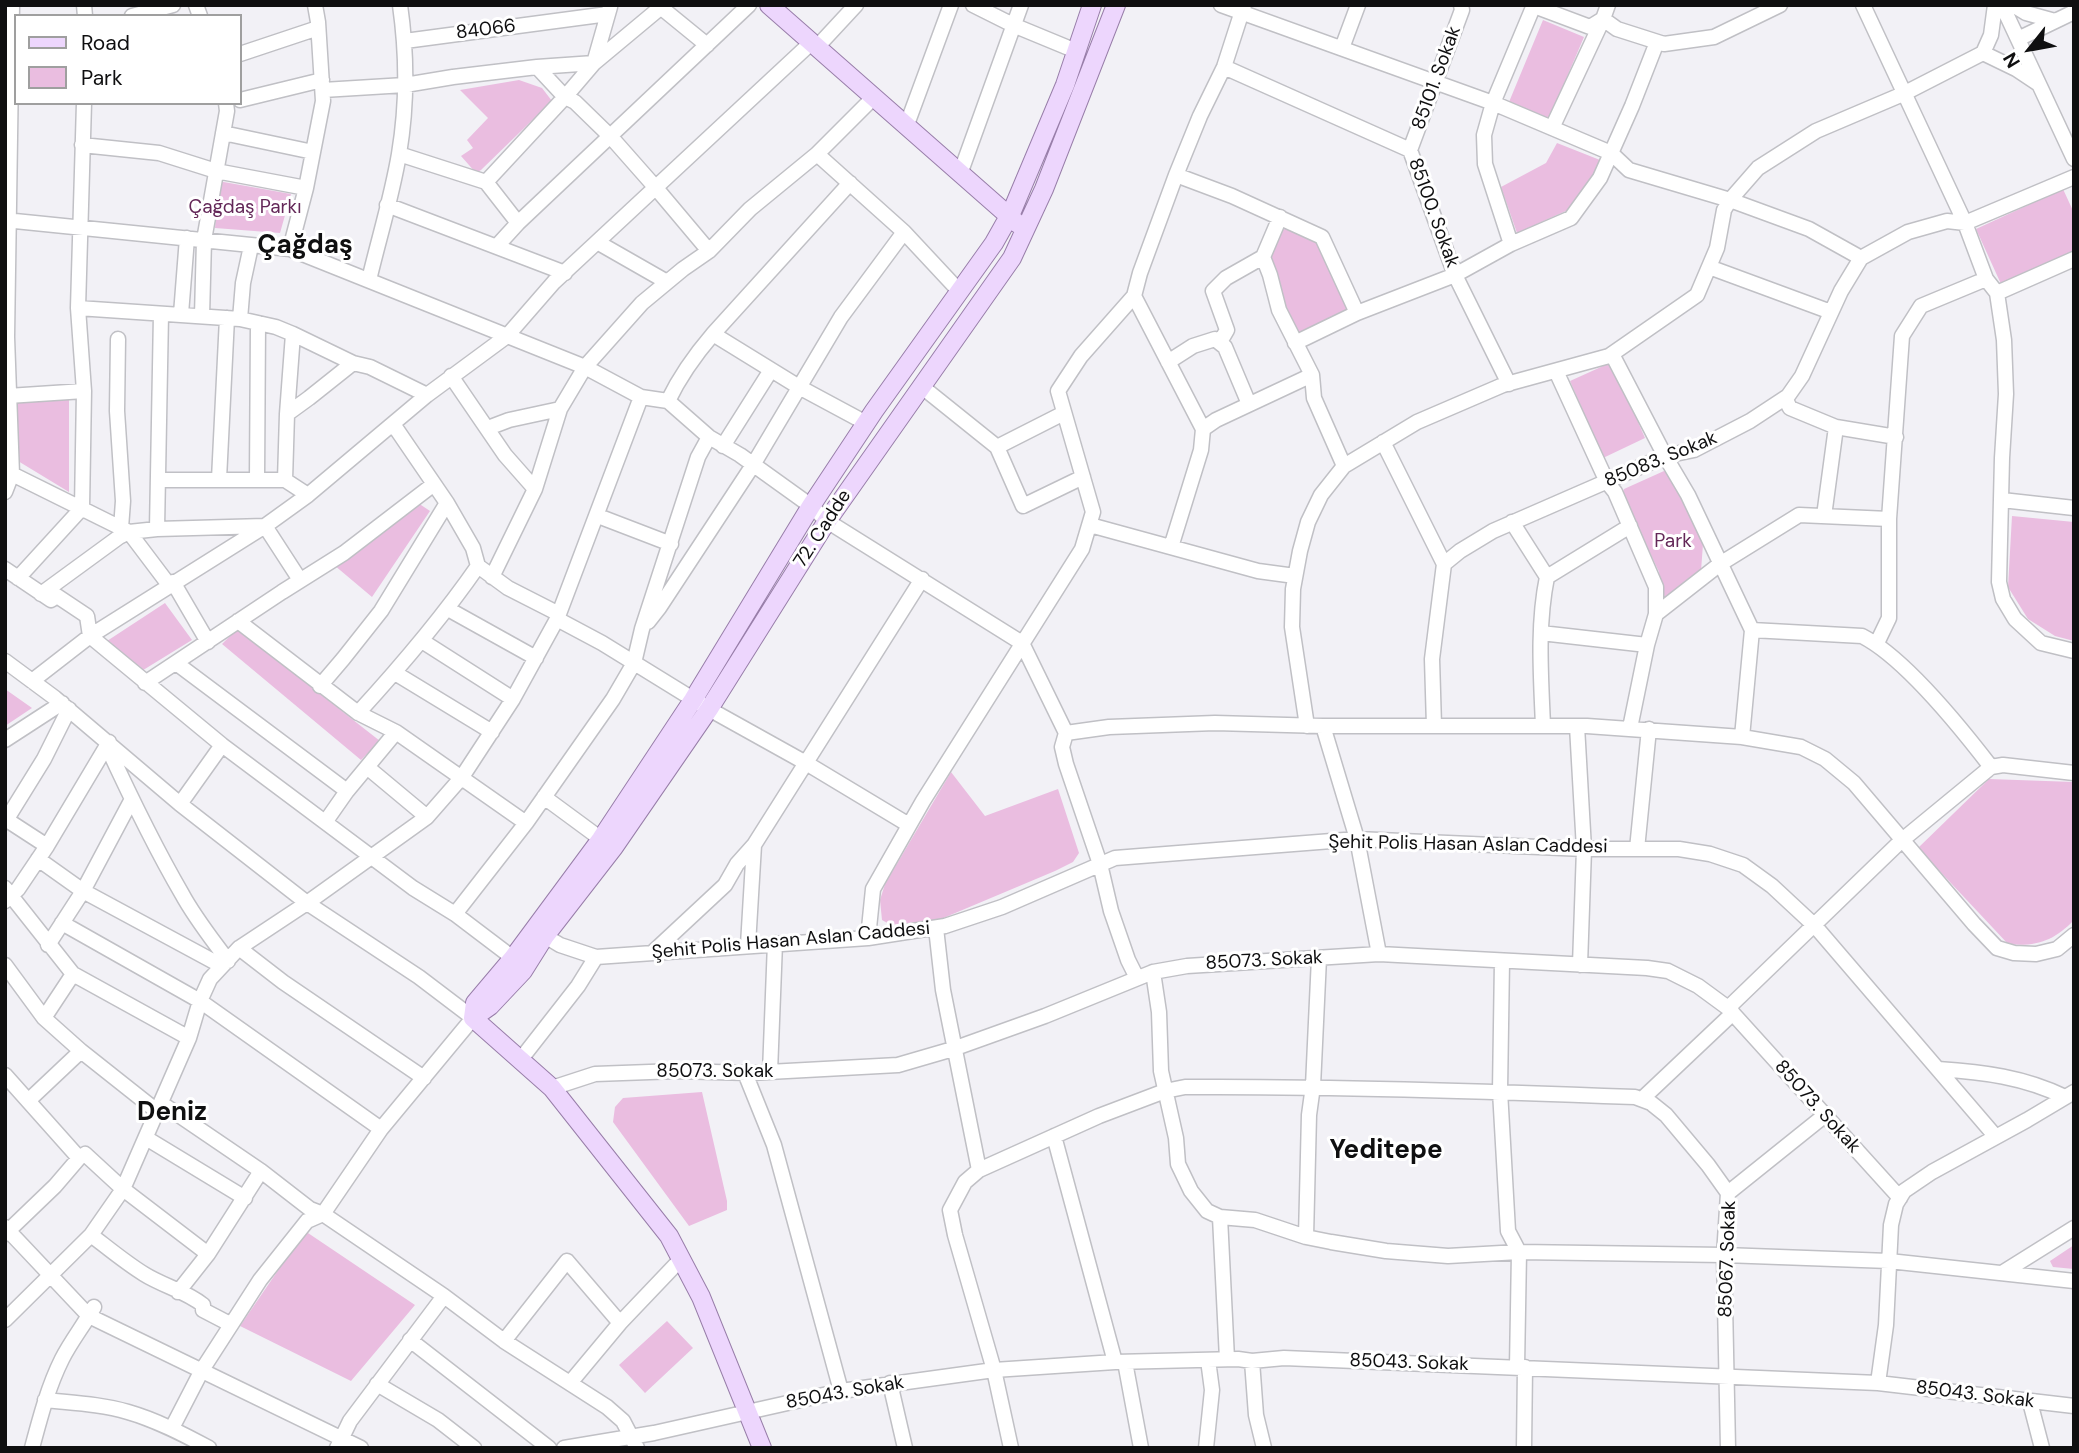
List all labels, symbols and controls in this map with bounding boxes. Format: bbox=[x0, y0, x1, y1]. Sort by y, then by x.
legend bbox=[14, 14, 242, 105]
north arrow bbox=[1995, 14, 2065, 84]
street label: 84066 bbox=[455, 15, 517, 45]
street label: 85101. Sokak bbox=[1408, 23, 1466, 133]
text: Road bbox=[81, 29, 130, 57]
text: N bbox=[1997, 48, 2026, 72]
text: Park bbox=[81, 64, 122, 92]
street label: 85100. Sokak bbox=[1403, 155, 1463, 271]
park label: Çağdaş Parkı bbox=[189, 197, 301, 219]
district label: Çağdaş bbox=[257, 230, 353, 262]
street label: 85083. Sokak bbox=[1601, 427, 1721, 493]
street label: 72. Cadde bbox=[789, 486, 857, 572]
park label: Park bbox=[1654, 531, 1692, 553]
street label: Şehit Polis Hasan Aslan Caddesi bbox=[1328, 831, 1608, 859]
street label: Şehit Polis Hasan Aslan Caddesi bbox=[651, 917, 931, 965]
street label: 85073. Sokak bbox=[1205, 947, 1323, 975]
street label: 85073. Sokak bbox=[1769, 1056, 1865, 1158]
street label: 85073. Sokak bbox=[656, 1061, 774, 1083]
district label: Deniz bbox=[137, 1097, 207, 1129]
district label: Yeditepe bbox=[1329, 1135, 1443, 1167]
street label: 85067. Sokak bbox=[1715, 1200, 1741, 1318]
street label: 85043. Sokak bbox=[1349, 1350, 1469, 1376]
street label: 85043. Sokak bbox=[784, 1371, 906, 1415]
street label: 85043. Sokak bbox=[1914, 1376, 2036, 1414]

